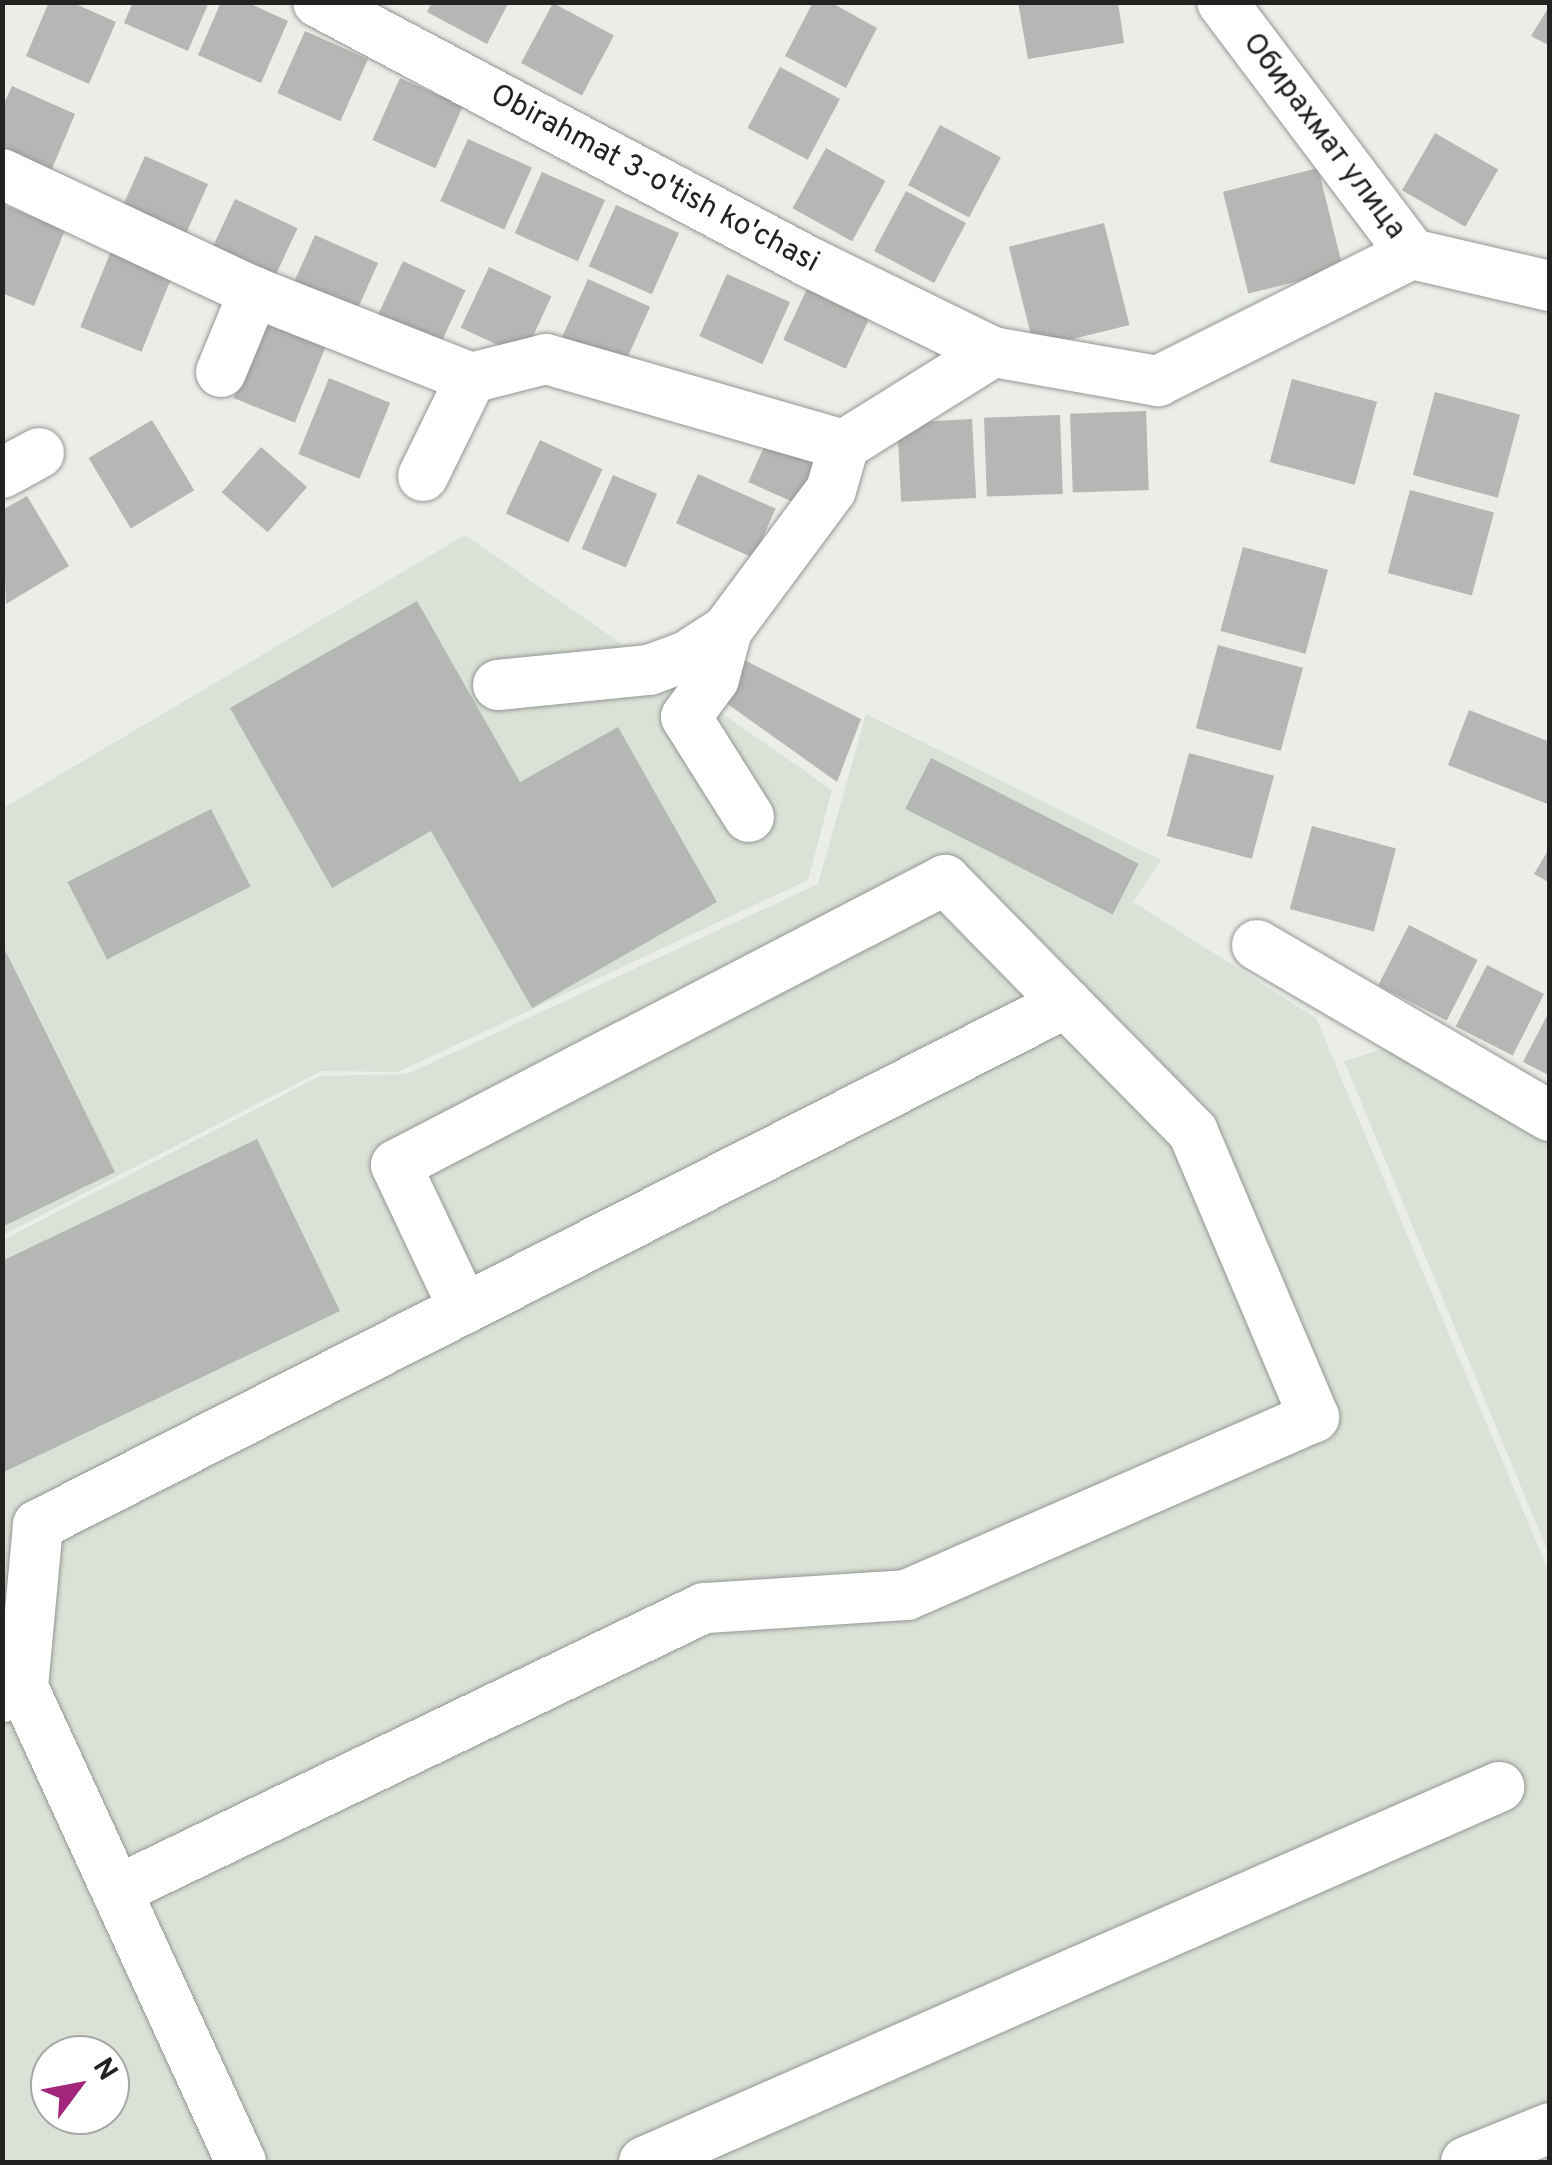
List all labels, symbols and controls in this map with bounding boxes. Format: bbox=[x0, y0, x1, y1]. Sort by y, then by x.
street label: Обирахмат улица bbox=[1234, 27, 1412, 247]
street label: Obirahmat 3-o'tish ko'chasi bbox=[483, 78, 825, 282]
north arrow bbox=[30, 2035, 130, 2135]
text: N bbox=[83, 2052, 124, 2088]

